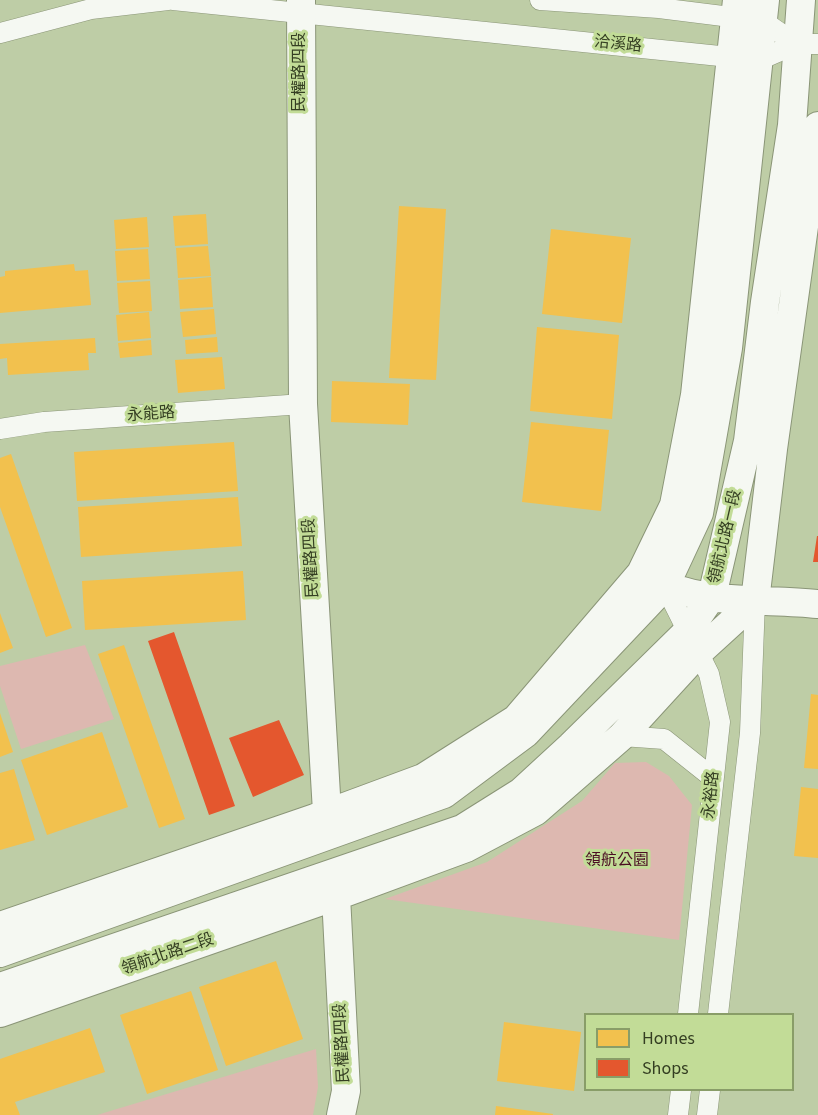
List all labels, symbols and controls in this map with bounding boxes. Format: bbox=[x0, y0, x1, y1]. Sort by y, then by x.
street label: 民權路四段 bbox=[290, 32, 310, 112]
street label: 洽溪路 bbox=[593, 33, 643, 57]
street label: 永能路 bbox=[126, 404, 176, 426]
street label: 領航北路一段 bbox=[706, 488, 746, 586]
street label: 民權路四段 bbox=[300, 518, 324, 598]
street label: 永裕路 bbox=[700, 770, 724, 820]
park label: 領航公園 bbox=[585, 851, 649, 871]
street label: 領航北路二段 bbox=[119, 930, 217, 980]
street label: 民權路四段 bbox=[331, 1003, 355, 1083]
legend bbox=[584, 1013, 794, 1091]
text: Homes bbox=[642, 1026, 695, 1051]
text: Shops bbox=[642, 1056, 689, 1081]

